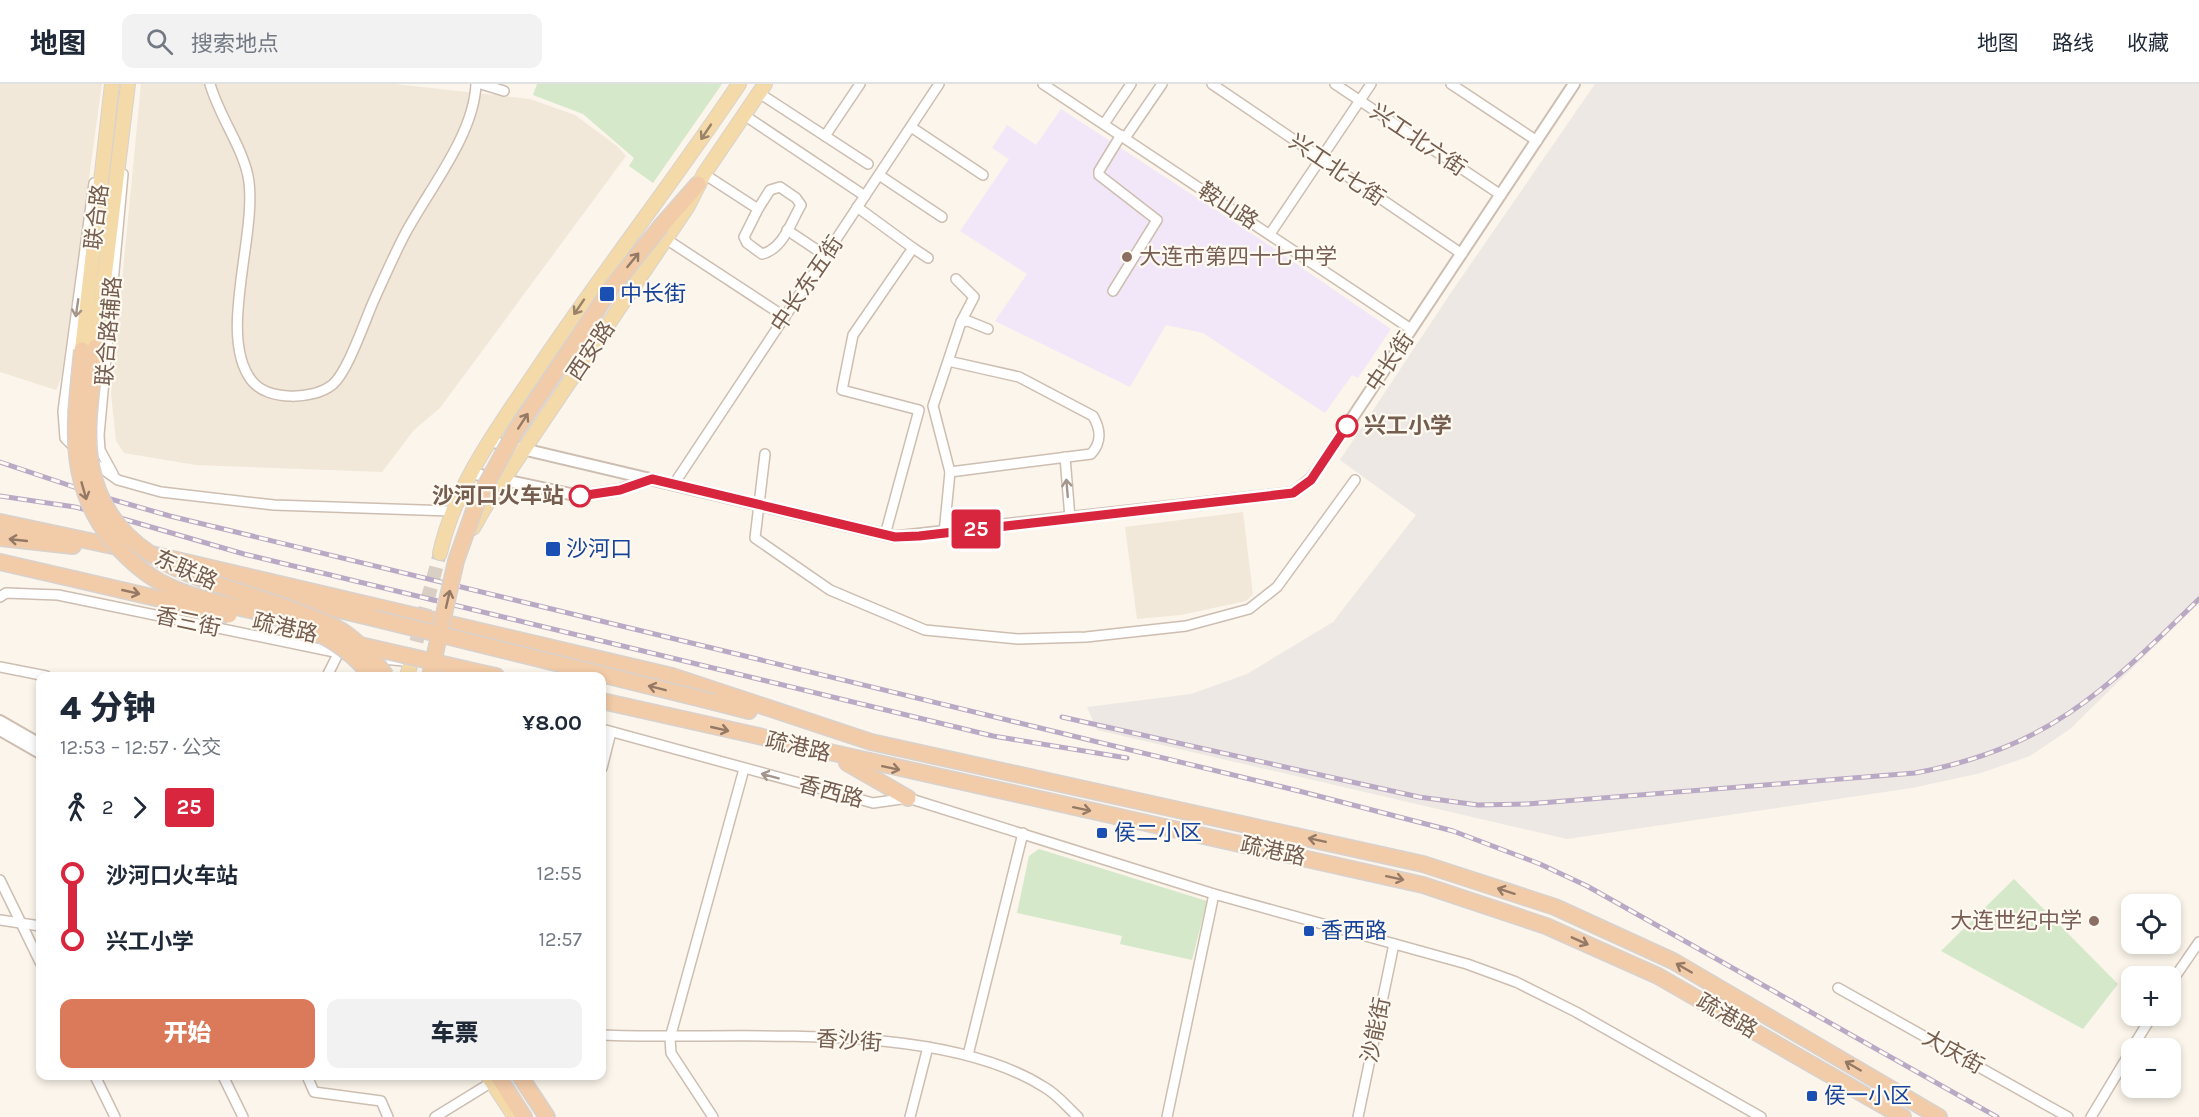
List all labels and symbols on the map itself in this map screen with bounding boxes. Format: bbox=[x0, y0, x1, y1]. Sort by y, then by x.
street label: 兴工北六街 bbox=[1365, 98, 1471, 182]
one-way arrow bbox=[700, 124, 712, 140]
street label: 兴工北七街 bbox=[1284, 128, 1390, 212]
street label: 鞍山路 bbox=[1193, 177, 1263, 235]
street label: 联合路 bbox=[80, 183, 114, 251]
street label: 中长东五街 bbox=[765, 231, 849, 337]
place label: 大连市第四十七中学 bbox=[1139, 244, 1337, 270]
marker: 大连市第四十七中学 bbox=[1120, 250, 1134, 264]
one-way arrow bbox=[627, 252, 640, 268]
street label: 联合路辅路 bbox=[91, 275, 127, 387]
place label: 中长街 bbox=[620, 281, 686, 307]
marker: 中长街 bbox=[598, 285, 616, 303]
one-way arrow bbox=[72, 298, 83, 318]
one-way arrow bbox=[573, 298, 585, 315]
street label: 西安路 bbox=[562, 316, 620, 386]
street label: 中长街 bbox=[1361, 327, 1419, 397]
one-way arrow bbox=[517, 413, 529, 430]
place label: 兴工小学 bbox=[1364, 413, 1452, 439]
marker: 兴工小学 bbox=[1336, 415, 1358, 437]
one-way arrow bbox=[1062, 478, 1073, 498]
one-way arrow bbox=[79, 481, 90, 500]
place label: 沙河口火车站 bbox=[432, 483, 564, 509]
marker: 沙河口火车站 bbox=[569, 485, 591, 507]
line badge: 25 bbox=[949, 510, 1003, 548]
one-way arrow bbox=[9, 534, 29, 545]
place label: 沙河口 bbox=[566, 536, 632, 562]
marker: 沙河口 bbox=[544, 540, 562, 558]
street label: 东联路 bbox=[151, 545, 221, 595]
one-way arrow bbox=[121, 586, 140, 598]
one-way arrow bbox=[442, 590, 454, 609]
street label: 香三街 bbox=[153, 602, 223, 642]
street label: 疏港路 bbox=[250, 608, 320, 648]
one-way arrow bbox=[648, 681, 667, 693]
one-way arrow bbox=[710, 723, 729, 735]
street label: 疏港路 bbox=[763, 727, 833, 767]
one-way arrow bbox=[882, 762, 901, 774]
one-way arrow bbox=[761, 769, 780, 781]
street label: 香西路 bbox=[796, 771, 866, 813]
one-way arrow bbox=[1072, 804, 1091, 816]
place label: 侯二小区 bbox=[1114, 820, 1202, 846]
marker: 侯二小区 bbox=[1095, 826, 1109, 840]
street label: 疏港路 bbox=[1238, 831, 1308, 871]
one-way arrow bbox=[1308, 834, 1327, 846]
one-way arrow bbox=[1386, 873, 1405, 885]
one-way arrow bbox=[1496, 885, 1515, 896]
place label: 大连世纪中学 bbox=[1950, 908, 2082, 934]
marker: 大连世纪中学 bbox=[2087, 914, 2101, 928]
place label: 香西路 bbox=[1321, 918, 1387, 944]
marker: 香西路 bbox=[1302, 924, 1316, 938]
one-way arrow bbox=[1570, 936, 1588, 947]
one-way arrow bbox=[1676, 961, 1693, 973]
street label: 疏港路 bbox=[1692, 988, 1762, 1044]
street label: 沙能街 bbox=[1356, 995, 1396, 1065]
street label: 大庆街 bbox=[1918, 1025, 1988, 1079]
street label: 香沙街 bbox=[815, 1026, 883, 1056]
one-way arrow bbox=[1845, 1060, 1862, 1072]
place label: 侯一小区 bbox=[1824, 1083, 1912, 1109]
marker: 侯一小区 bbox=[1805, 1089, 1819, 1103]

